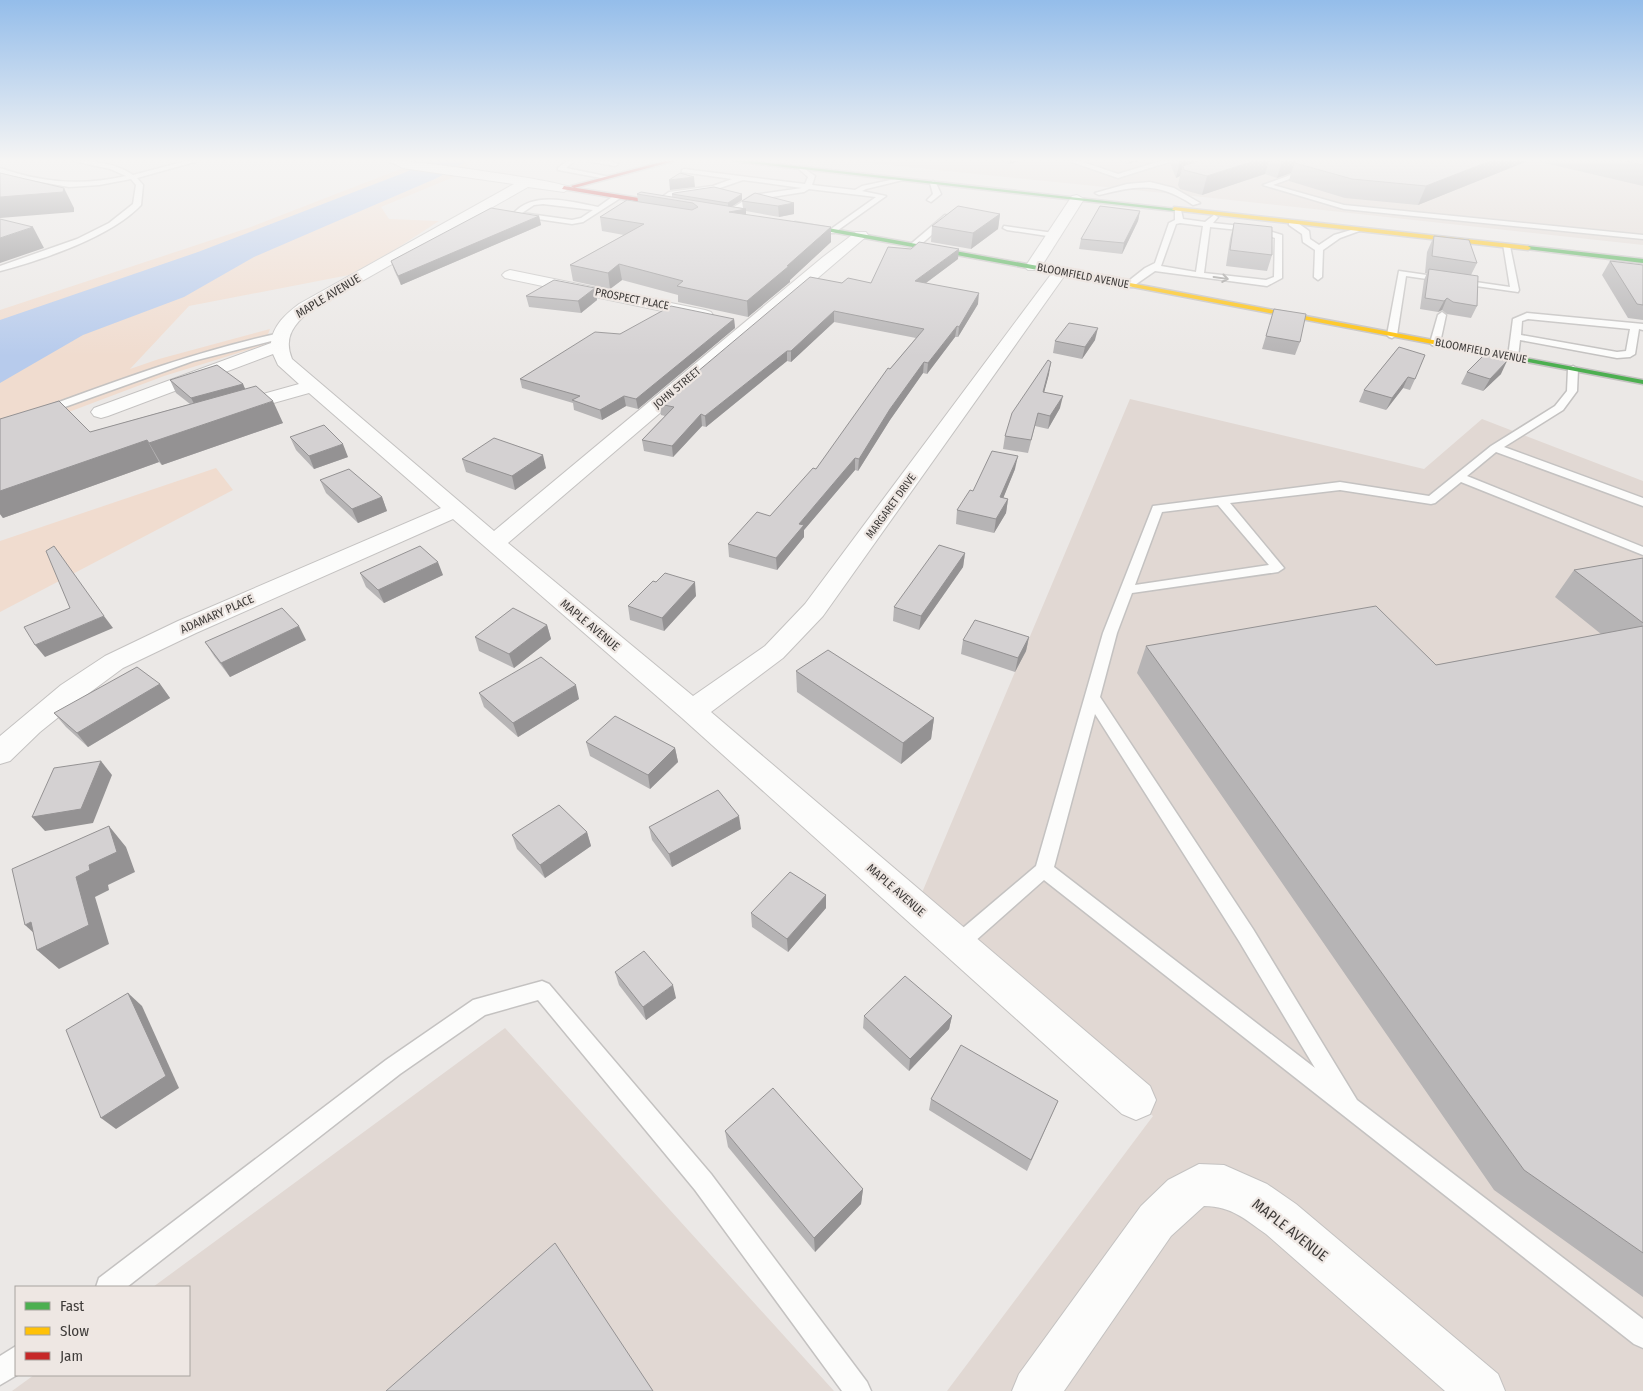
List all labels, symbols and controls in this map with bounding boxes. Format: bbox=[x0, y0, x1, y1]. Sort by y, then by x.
street label: BLOOMFIELD AVENUE bbox=[1036, 261, 1130, 291]
street label: MAPLE AVENUE bbox=[293, 271, 363, 321]
one-way arrow bbox=[1212, 273, 1228, 283]
street label: PROSPECT PLACE bbox=[594, 285, 670, 313]
street label: BLOOMFIELD AVENUE bbox=[1434, 336, 1528, 366]
street label: JOHN STREET bbox=[651, 364, 704, 411]
street label: MARGARET DRIVE bbox=[863, 471, 919, 541]
street label: ADAMARY PLACE bbox=[178, 591, 256, 636]
street label: MAPLE AVENUE bbox=[558, 596, 623, 654]
street label: MAPLE AVENUE bbox=[864, 861, 928, 919]
street label: MAPLE AVENUE bbox=[1249, 1195, 1331, 1265]
legend bbox=[15, 1286, 190, 1376]
text: Fast bbox=[60, 1297, 84, 1315]
text: Slow bbox=[60, 1322, 89, 1340]
text: Jam bbox=[60, 1347, 83, 1365]

